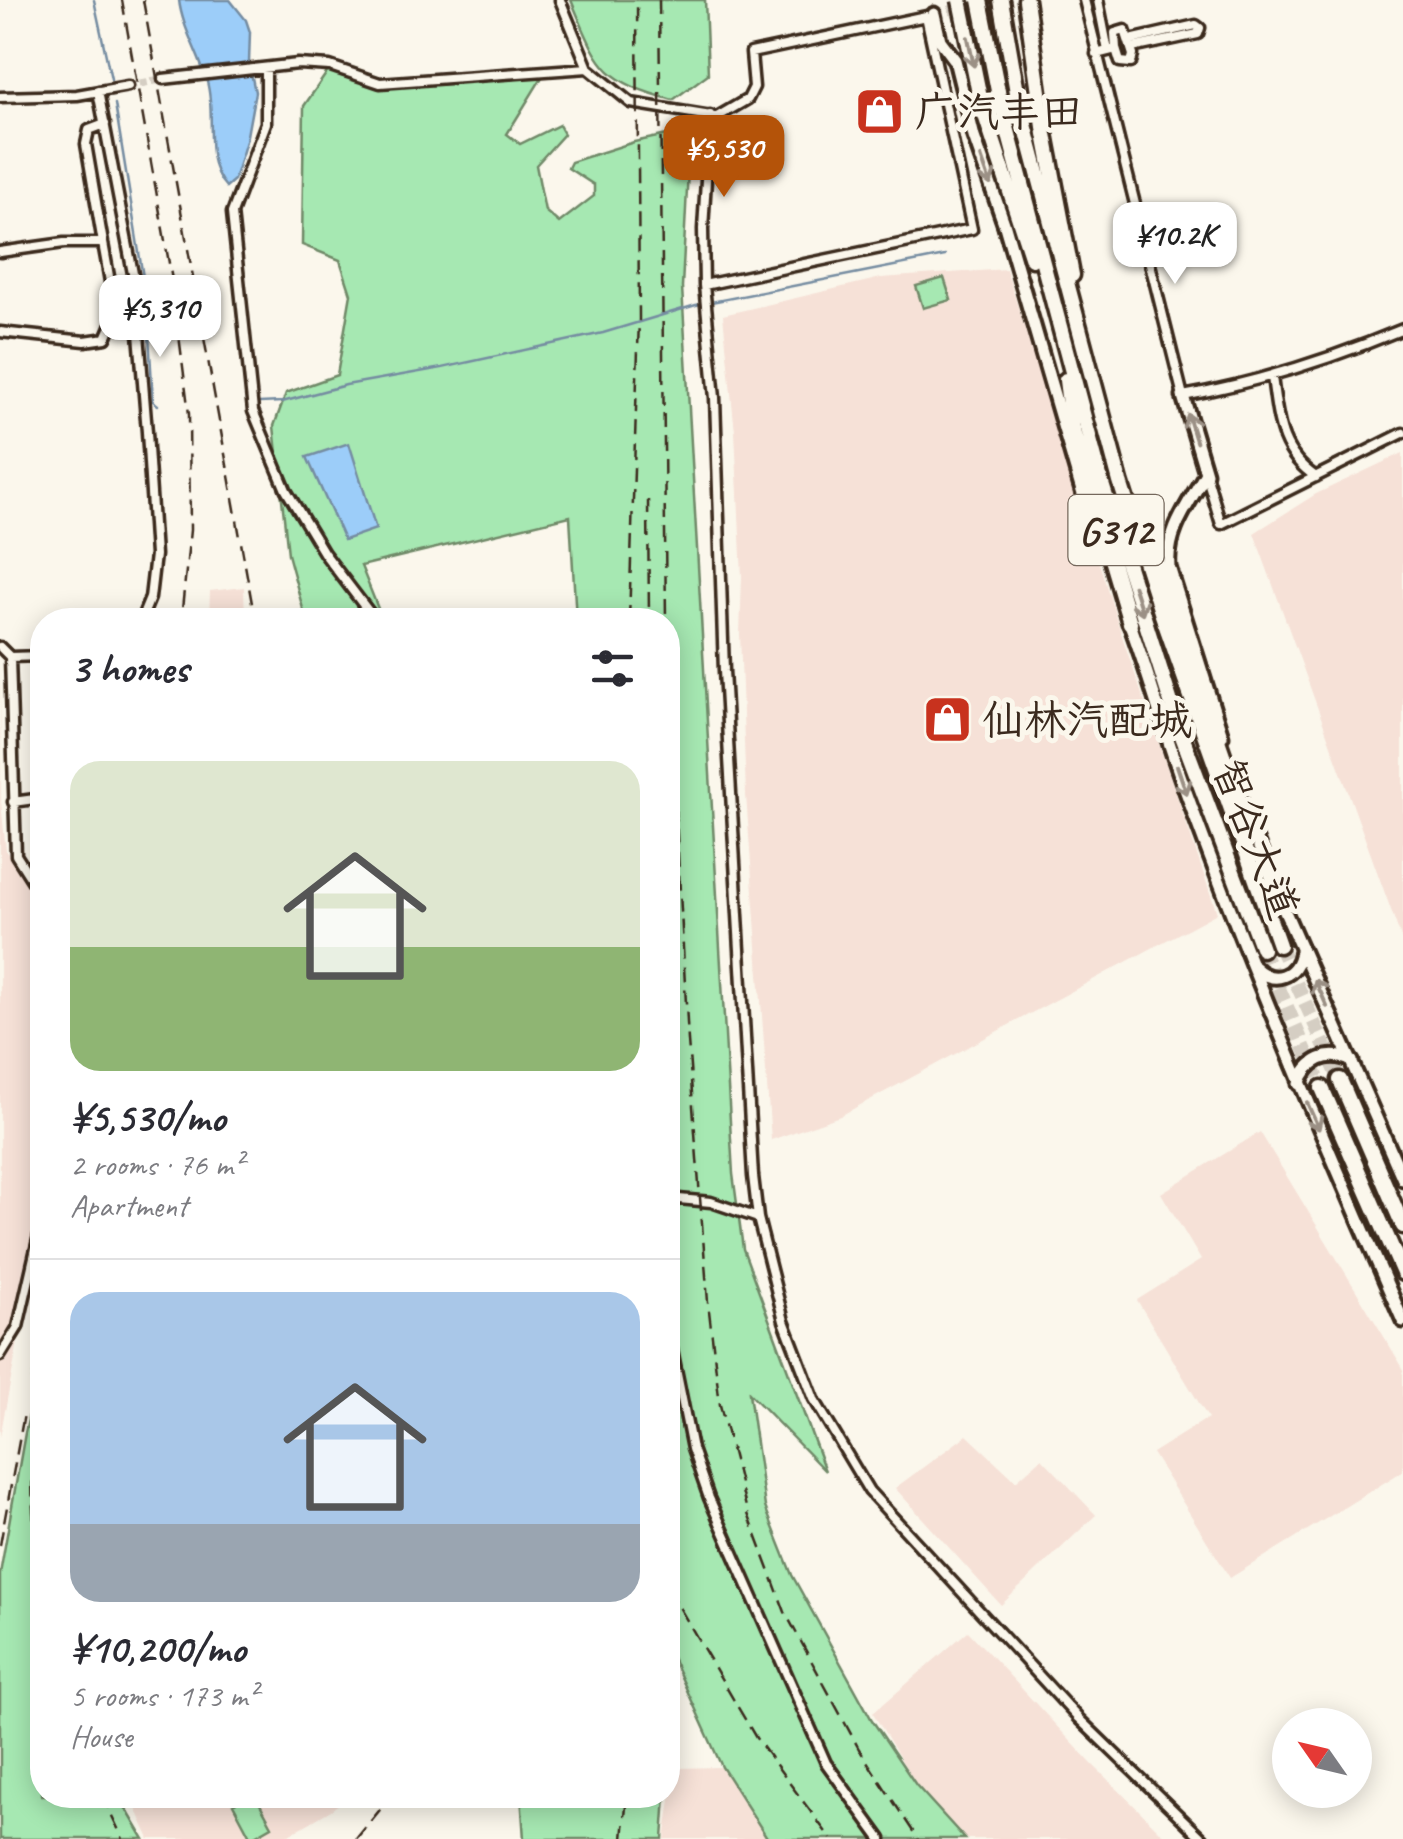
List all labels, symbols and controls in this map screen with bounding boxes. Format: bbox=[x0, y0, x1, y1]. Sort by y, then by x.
one-way arrow bbox=[962, 35, 981, 67]
shop icon: 广汽丰田 bbox=[854, 85, 906, 137]
place label: 广汽丰田 bbox=[915, 86, 1083, 139]
pin: ¥5,530 bbox=[643, 115, 805, 200]
text: ¥5,530 bbox=[685, 127, 763, 168]
one-way arrow bbox=[978, 155, 996, 186]
pin: ¥10.2K bbox=[1094, 202, 1256, 287]
text: ¥10.2K bbox=[1135, 214, 1215, 255]
pin: ¥5,310 bbox=[79, 275, 241, 360]
text: ¥5,310 bbox=[121, 287, 199, 328]
one-way arrow bbox=[1182, 412, 1200, 444]
road number: G312 bbox=[1068, 495, 1164, 565]
one-way arrow bbox=[1131, 584, 1149, 615]
icon: filters bbox=[585, 641, 640, 696]
text: 3 homes bbox=[70, 642, 189, 695]
shop icon: 仙林汽配城 bbox=[921, 693, 973, 745]
place label: 仙林汽配城 bbox=[982, 694, 1192, 747]
street label: 智谷大道 bbox=[1201, 751, 1310, 926]
one-way arrow bbox=[1175, 764, 1193, 796]
icon: home bbox=[265, 826, 445, 1006]
one-way arrow bbox=[1311, 979, 1330, 1009]
text: ¥5,530/mo bbox=[70, 1091, 225, 1144]
one-way arrow bbox=[1305, 1100, 1323, 1131]
text: 2 rooms · 76 m² bbox=[70, 1144, 243, 1185]
text: Apartment bbox=[70, 1185, 188, 1226]
icon: home bbox=[265, 1357, 445, 1537]
text: ¥10,200/mo bbox=[70, 1622, 246, 1675]
text: 5 rooms · 173 m² bbox=[70, 1675, 257, 1716]
north arrow bbox=[1272, 1708, 1372, 1808]
map controls bbox=[1272, 1708, 1372, 1808]
text: House bbox=[70, 1716, 132, 1757]

